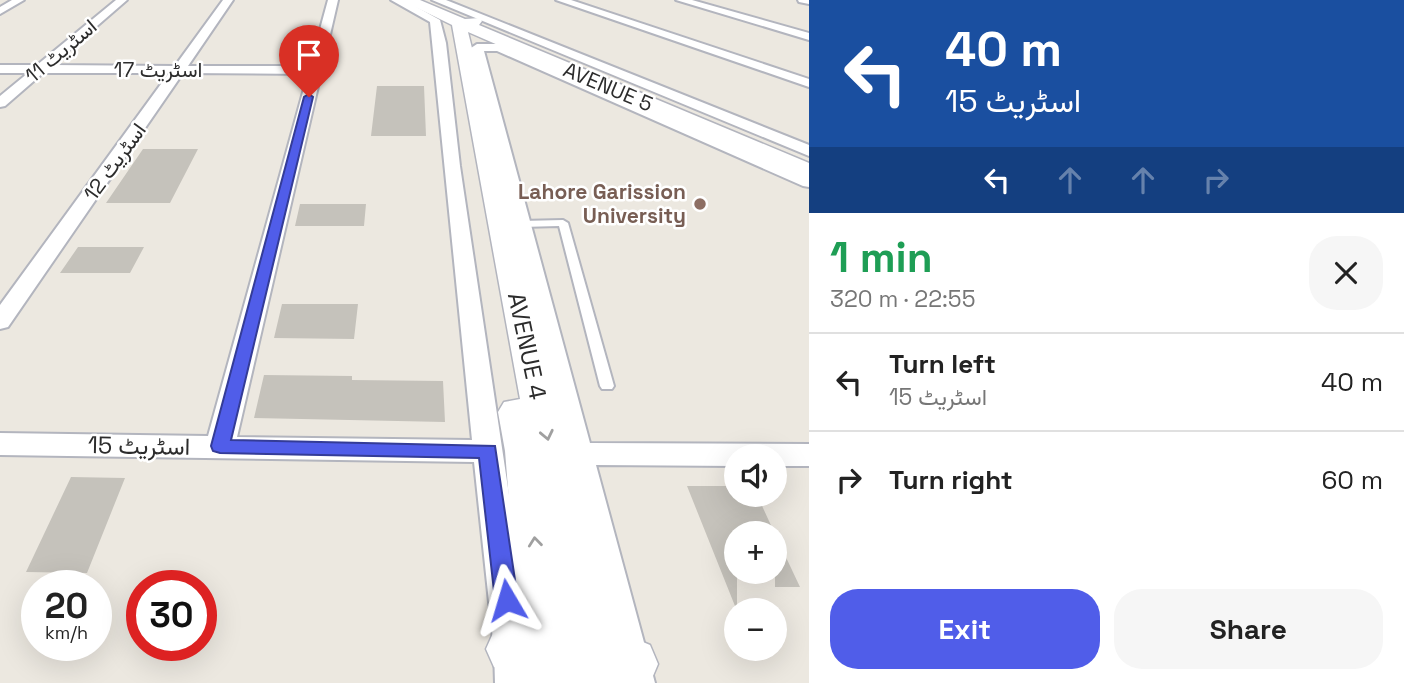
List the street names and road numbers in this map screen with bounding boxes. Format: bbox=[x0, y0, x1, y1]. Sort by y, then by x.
street label: اسٹریٹ 11 bbox=[19, 13, 102, 88]
street label: اسٹریٹ 17 bbox=[114, 56, 202, 83]
street label: AVENUE 5 bbox=[559, 56, 657, 117]
street label: اسٹریٹ 12 bbox=[77, 118, 152, 206]
street label: AVENUE 4 bbox=[501, 289, 554, 402]
street label: اسٹریٹ 15 bbox=[88, 429, 190, 462]

